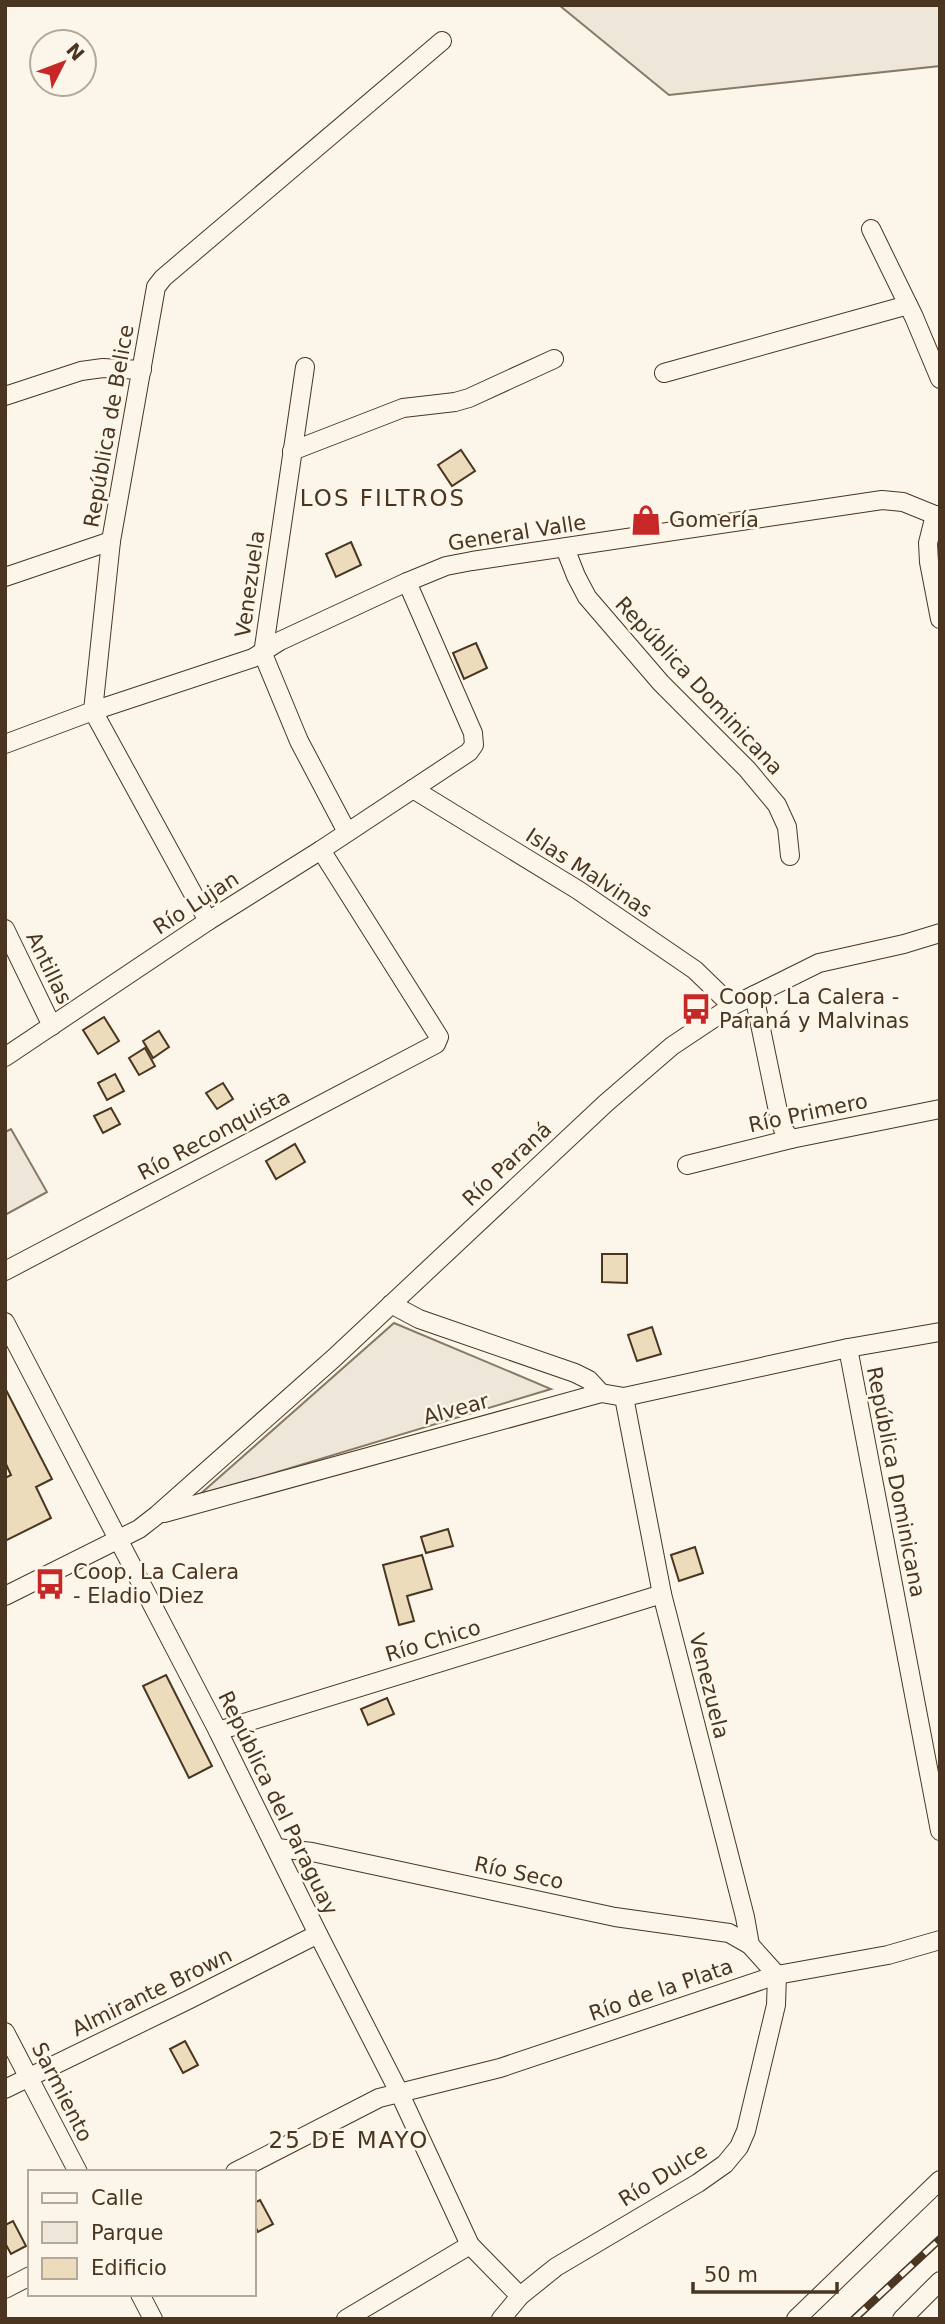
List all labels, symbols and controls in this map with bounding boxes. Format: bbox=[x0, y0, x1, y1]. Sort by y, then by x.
north arrow bbox=[28, 28, 98, 98]
text: N bbox=[62, 38, 89, 65]
street label: República de Belice bbox=[79, 323, 139, 529]
district label: LOS FILTROS bbox=[300, 485, 466, 511]
shop icon: Gomería bbox=[629, 503, 663, 537]
place label: Gomería bbox=[669, 508, 759, 532]
street label: General Valle bbox=[446, 510, 588, 556]
street label: Venezuela bbox=[231, 529, 269, 639]
street label: República Dominicana bbox=[610, 592, 788, 780]
street label: Islas Malvinas bbox=[521, 823, 657, 923]
street label: Río Lujan bbox=[149, 867, 243, 939]
street label: Antillas bbox=[21, 928, 77, 1008]
place label: Coop. La Calera - Paraná y Malvinas bbox=[719, 985, 909, 1033]
bus stop icon: Coop. La Calera - Paraná y Malvinas bbox=[679, 992, 713, 1026]
street label: Río Reconquista bbox=[134, 1085, 294, 1185]
street label: Río Primero bbox=[746, 1089, 870, 1137]
street label: Río Paraná bbox=[458, 1117, 556, 1211]
street label: República Dominicana bbox=[862, 1365, 930, 1599]
street label: Alvear bbox=[421, 1389, 492, 1429]
place label: Coop. La Calera - Eladio Diez bbox=[73, 1560, 239, 1608]
bus stop icon: Coop. La Calera - Eladio Diez bbox=[33, 1567, 67, 1601]
street label: Río Chico bbox=[383, 1615, 483, 1667]
street label: Venezuela bbox=[684, 1631, 734, 1741]
street label: República del Paraguay bbox=[213, 1687, 343, 1919]
street label: Río Seco bbox=[472, 1852, 566, 1894]
street label: Almirante Brown bbox=[68, 1943, 236, 2041]
street label: Río de la Plata bbox=[586, 1954, 736, 2026]
street label: Sarmiento bbox=[27, 2038, 97, 2146]
district label: 25 DE MAYO bbox=[269, 2127, 429, 2153]
street label: Río Dulce bbox=[614, 2138, 712, 2212]
legend bbox=[28, 2170, 256, 2296]
text: Calle bbox=[91, 2186, 143, 2210]
text: Parque bbox=[91, 2221, 163, 2245]
scale bar bbox=[693, 2250, 836, 2294]
text: Edificio bbox=[91, 2256, 167, 2280]
text: 50 m bbox=[704, 2263, 758, 2287]

